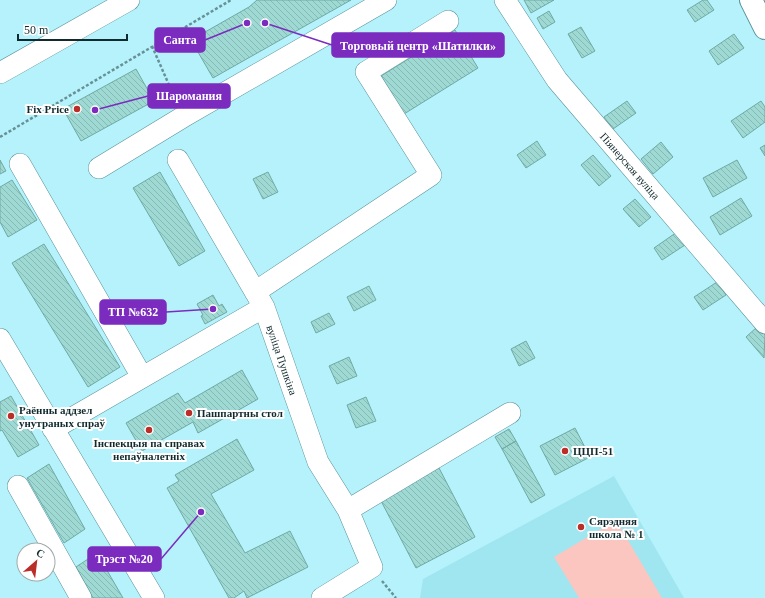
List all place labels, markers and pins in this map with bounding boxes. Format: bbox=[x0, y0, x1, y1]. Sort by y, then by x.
callout: Санта bbox=[155, 28, 205, 52]
callout: Торговый центр «Шатилки» bbox=[332, 33, 504, 57]
callout: Шаромания bbox=[148, 84, 230, 108]
place label: Fix Price bbox=[27, 103, 69, 115]
marker: Fix Price bbox=[72, 104, 82, 114]
callout: ТП №632 bbox=[100, 300, 166, 324]
place label: Раённы аддзел унутраных спраў bbox=[19, 404, 106, 429]
place label: Пашпартны стол bbox=[197, 407, 283, 419]
marker: Пашпартны стол bbox=[184, 408, 194, 418]
marker: Раённы аддзел унутраных спраў bbox=[6, 411, 16, 421]
marker: Інспекцыя па справах непаўналетніх bbox=[144, 425, 154, 435]
place label: Інспекцыя па справах непаўналетніх bbox=[93, 437, 205, 462]
place label: ЦЦП-51 bbox=[573, 445, 613, 457]
marker: ЦЦП-51 bbox=[560, 446, 570, 456]
place label: Сярэдняя школа № 1 bbox=[589, 515, 644, 540]
marker: Сярэдняя школа № 1 bbox=[576, 522, 586, 532]
callout: Трэст №20 bbox=[88, 547, 161, 571]

